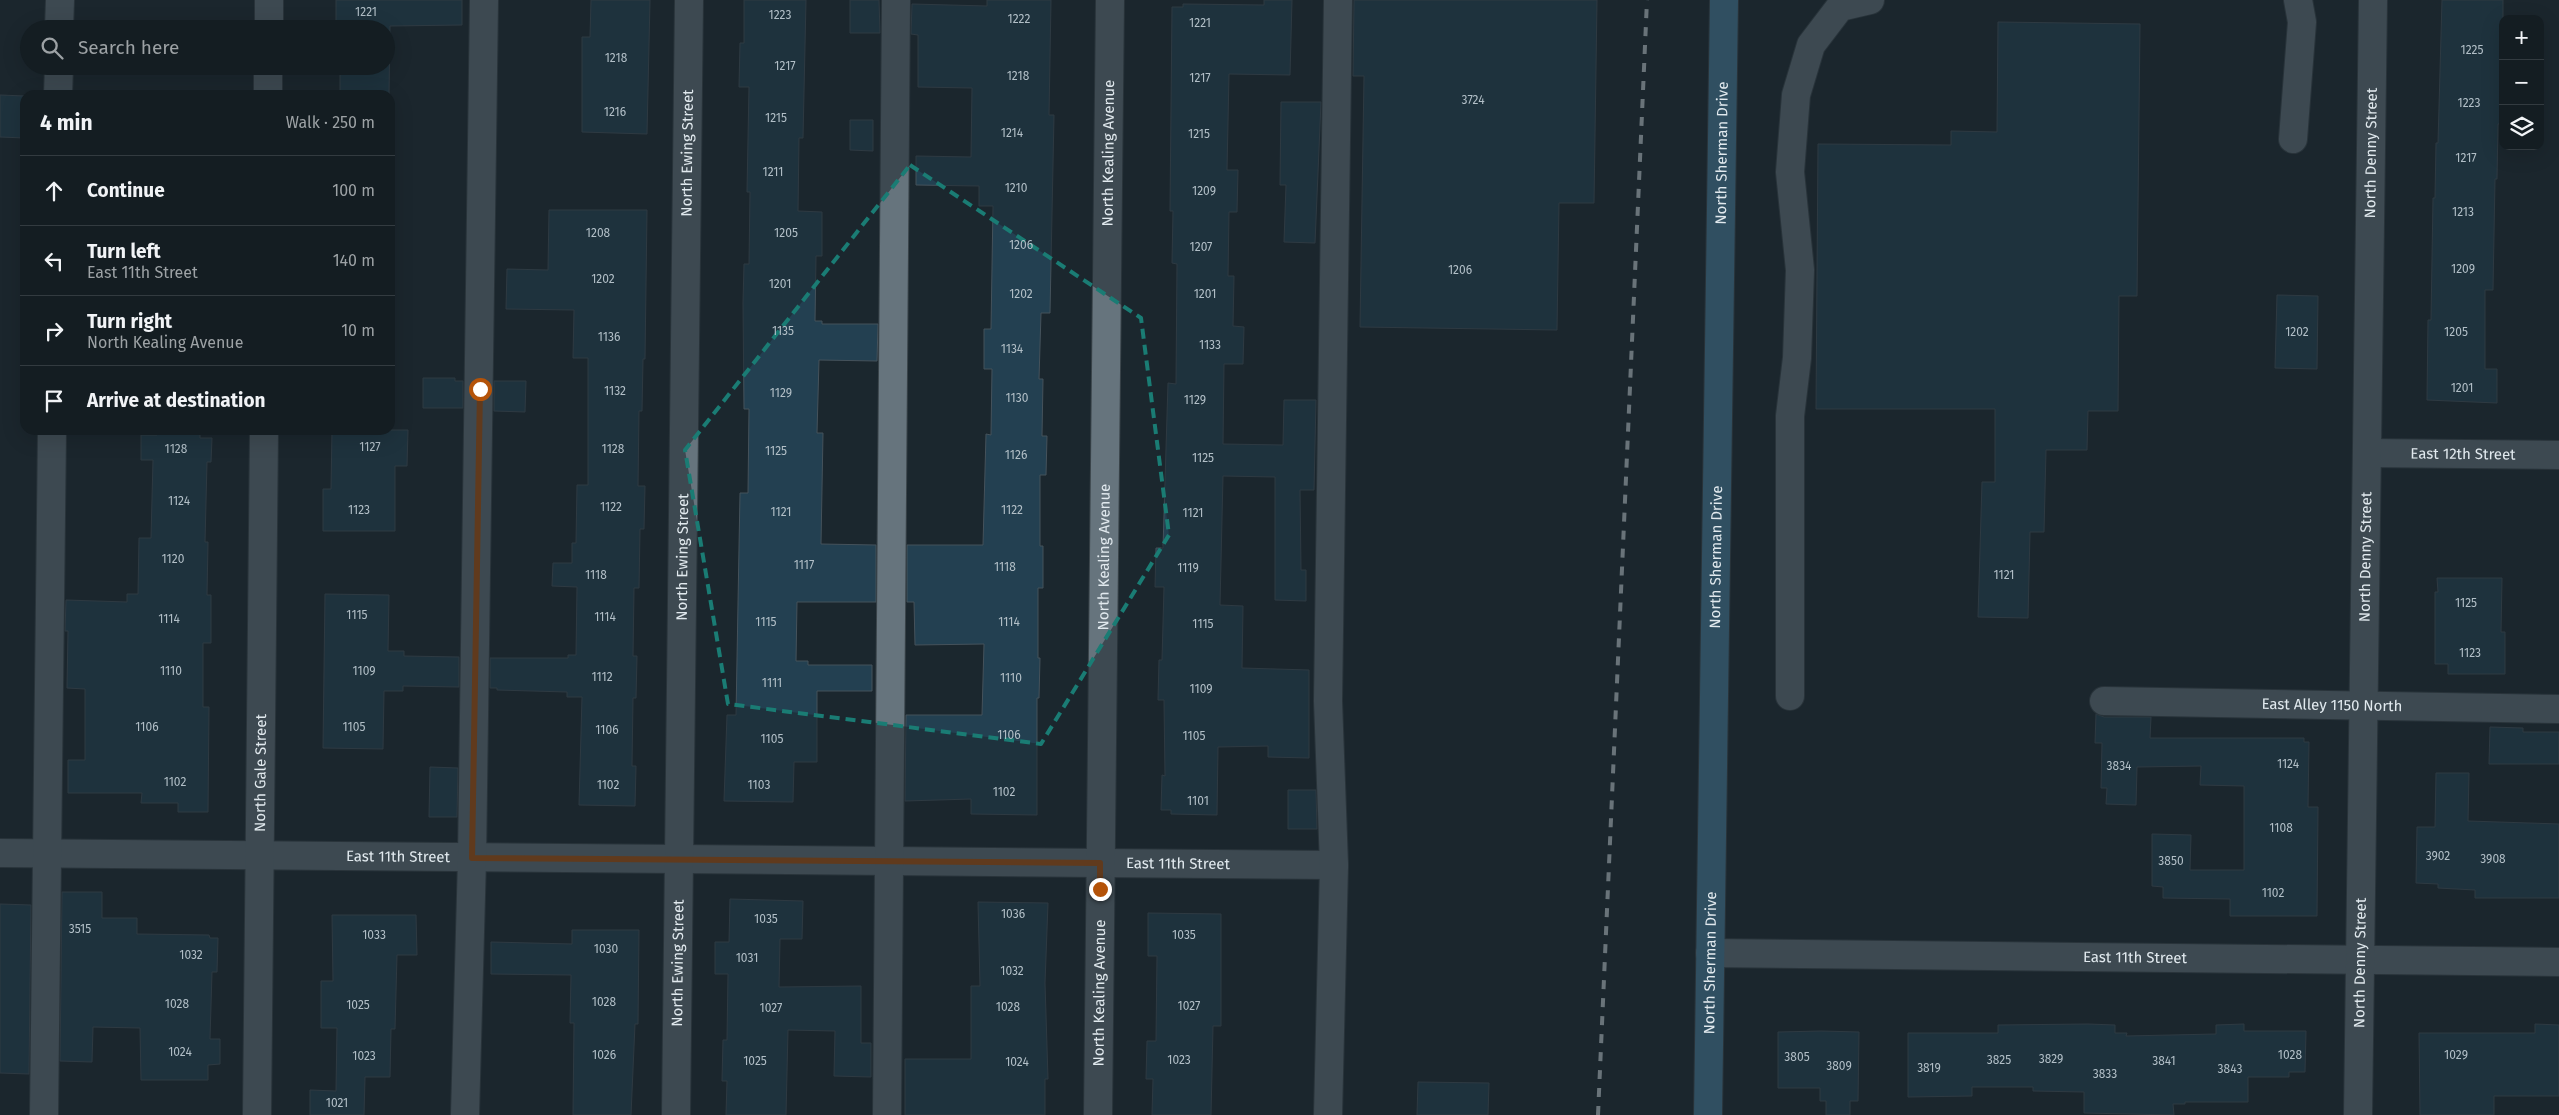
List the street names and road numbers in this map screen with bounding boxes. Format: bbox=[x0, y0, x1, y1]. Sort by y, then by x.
street label: North Kealing Avenue bbox=[1099, 80, 1118, 227]
street label: North Sherman Drive bbox=[1712, 81, 1732, 225]
street label: North Denny Street bbox=[2361, 87, 2381, 218]
street label: North Ewing Street bbox=[677, 89, 697, 217]
street label: East 12th Street bbox=[2410, 444, 2516, 464]
street label: North Kealing Avenue bbox=[1094, 484, 1114, 631]
street label: North Sherman Drive bbox=[1706, 485, 1726, 629]
street label: North Denny Street bbox=[2356, 491, 2375, 622]
street label: North Ewing Street bbox=[673, 493, 692, 621]
street label: East Alley 1150 North bbox=[2261, 695, 2403, 715]
street label: North Gale Street bbox=[251, 713, 270, 832]
street label: East 11th Street bbox=[346, 847, 451, 866]
street label: East 11th Street bbox=[1126, 854, 1231, 873]
street label: North Sherman Drive bbox=[1700, 891, 1720, 1035]
street label: North Denny Street bbox=[2350, 897, 2370, 1028]
street label: North Ewing Street bbox=[668, 899, 688, 1027]
street label: North Kealing Avenue bbox=[1090, 920, 1109, 1066]
street label: East 11th Street bbox=[2083, 948, 2188, 967]

